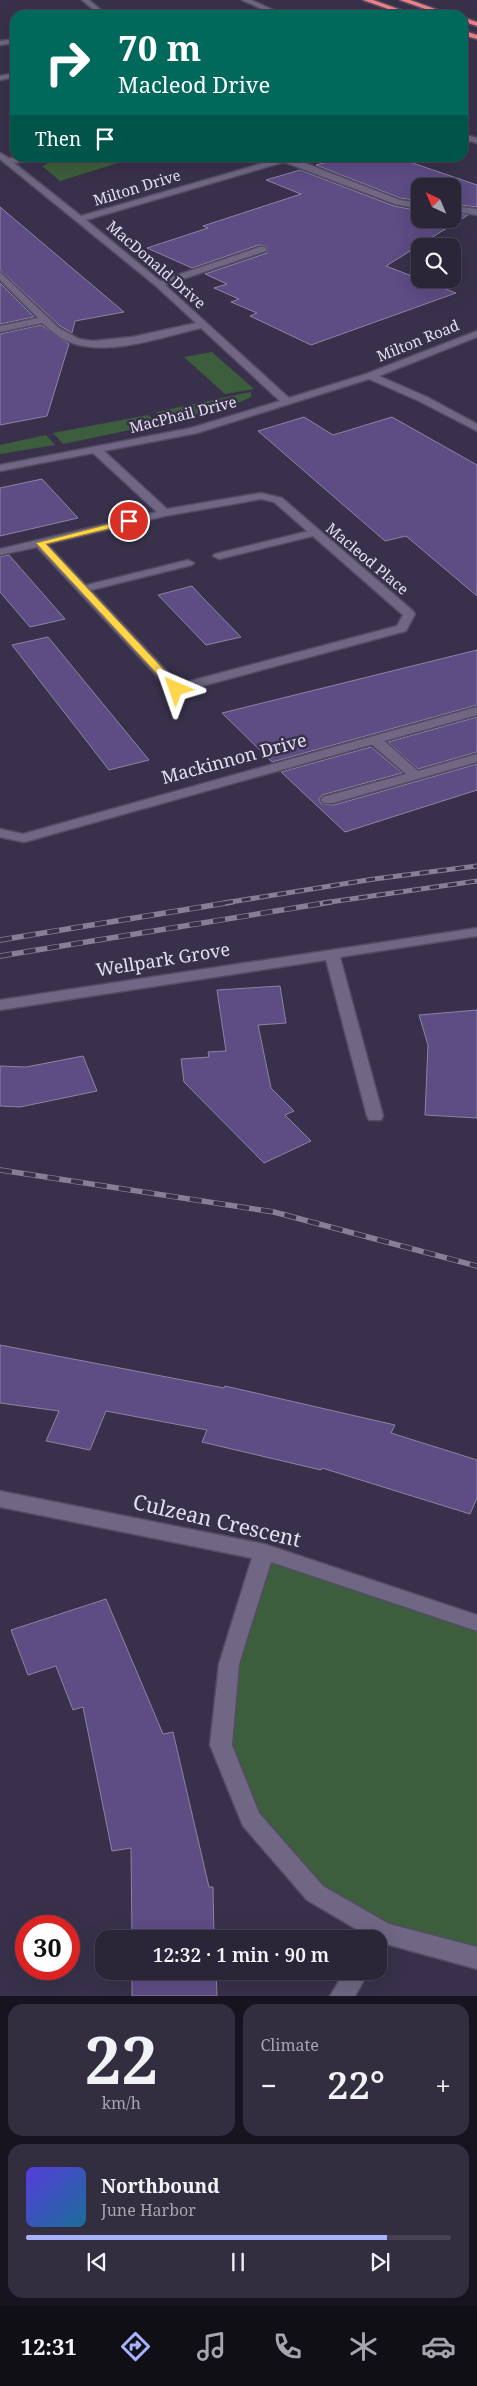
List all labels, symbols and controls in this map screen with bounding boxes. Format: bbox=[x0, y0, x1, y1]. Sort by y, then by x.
text: 70 m bbox=[118, 24, 201, 71]
icon: right bbox=[35, 30, 100, 95]
text: Macleod Drive bbox=[118, 69, 270, 99]
icon: arrive bbox=[91, 125, 119, 153]
text: Then bbox=[35, 126, 81, 152]
street label: Milton Drive bbox=[91, 164, 183, 210]
north arrow bbox=[411, 178, 461, 228]
map controls bbox=[411, 178, 461, 288]
street label: MacDonald Drive bbox=[103, 216, 210, 313]
button: search bbox=[411, 238, 461, 288]
street label: Milton Road bbox=[373, 314, 462, 366]
street label: MacPhail Drive bbox=[127, 391, 238, 437]
pin bbox=[108, 500, 150, 542]
icon: arrive bbox=[115, 507, 143, 535]
street label: Macleod Place bbox=[322, 518, 413, 599]
position arrow bbox=[149, 662, 201, 714]
street label: Mackinnon Drive bbox=[158, 727, 309, 789]
street label: Wellpark Grove bbox=[94, 937, 231, 981]
street label: Culzean Crescent bbox=[131, 1487, 304, 1553]
speed limit sign: 30 bbox=[15, 1915, 80, 1980]
text: 12:32 · 1 min · 90 m bbox=[153, 1942, 329, 1968]
text: 22 bbox=[85, 2015, 158, 2103]
text: Climate bbox=[261, 2034, 319, 2056]
text: 22° bbox=[327, 2058, 385, 2110]
text: − bbox=[261, 2066, 277, 2104]
text: + bbox=[435, 2066, 451, 2104]
text: km/h bbox=[102, 2092, 141, 2114]
text: Northbound bbox=[101, 2173, 220, 2199]
text: June Harbor bbox=[101, 2199, 196, 2221]
icon: previous bbox=[83, 2248, 111, 2276]
icon: pause bbox=[224, 2248, 252, 2276]
icon: next bbox=[366, 2248, 394, 2276]
icon: directions bbox=[118, 2329, 153, 2364]
icon: music bbox=[194, 2329, 229, 2364]
icon: phone bbox=[270, 2329, 305, 2364]
icon: climate bbox=[346, 2329, 381, 2364]
icon: car bbox=[421, 2329, 456, 2364]
text: 12:31 bbox=[20, 2331, 77, 2361]

